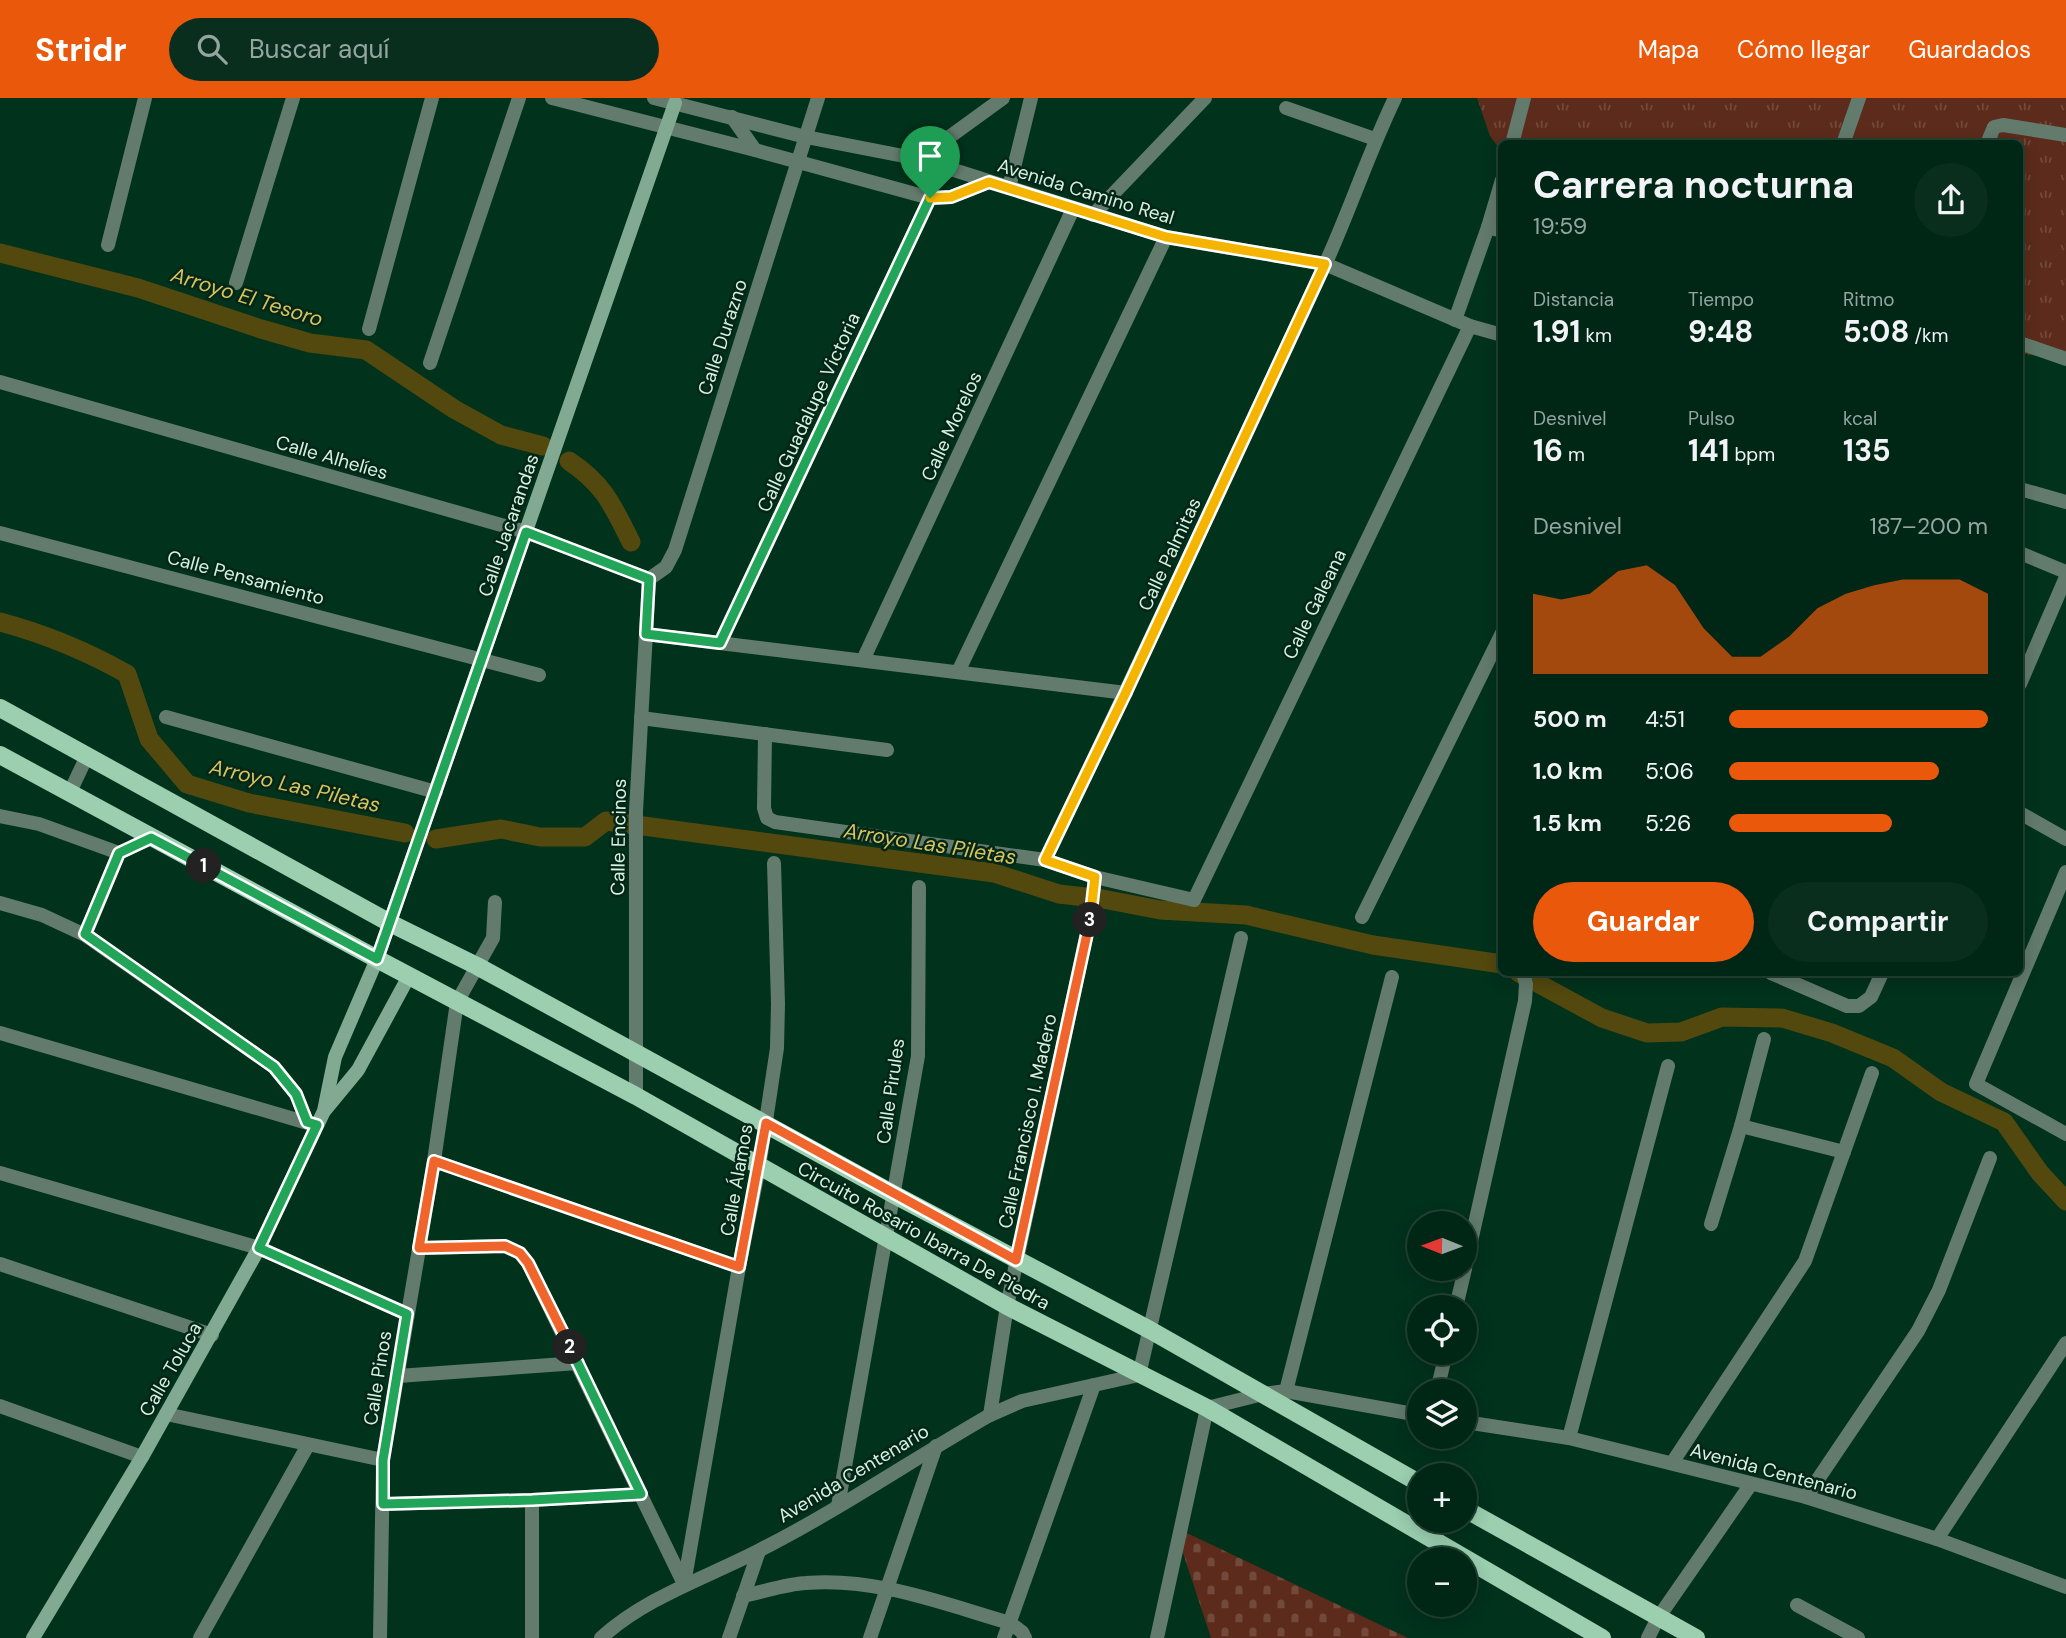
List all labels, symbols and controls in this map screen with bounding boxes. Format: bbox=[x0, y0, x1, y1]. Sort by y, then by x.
search box bbox=[169, 18, 659, 81]
text: Stridr bbox=[35, 28, 127, 71]
icon: search bbox=[193, 30, 231, 68]
text: Buscar aquí bbox=[249, 32, 389, 66]
text: Mapa bbox=[1638, 34, 1699, 65]
text: Cómo llegar bbox=[1737, 34, 1870, 65]
text: Guardados bbox=[1908, 34, 2031, 65]
pin bbox=[900, 126, 960, 198]
icon: arrive bbox=[911, 137, 949, 175]
street label: Avenida Camino Real bbox=[994, 153, 1177, 230]
text: Carrera nocturna bbox=[1533, 160, 1854, 210]
button: share bbox=[1914, 163, 1988, 237]
text: 19:59 bbox=[1533, 211, 1587, 241]
water label: Arroyo El Tesoro bbox=[167, 260, 326, 333]
street label: Calle Durazno bbox=[692, 276, 753, 398]
text: Distancia bbox=[1533, 287, 1614, 312]
text: Tiempo bbox=[1688, 287, 1754, 312]
text: Ritmo bbox=[1843, 287, 1895, 312]
street label: Calle Guadalupe Victoria bbox=[751, 308, 866, 516]
text: 1.91 bbox=[1533, 312, 1580, 351]
text: 9:48 bbox=[1688, 312, 1753, 351]
text: 5:08 bbox=[1843, 312, 1909, 351]
text: km bbox=[1580, 323, 1612, 348]
text: /km bbox=[1909, 323, 1948, 348]
street label: Calle Morelos bbox=[915, 367, 988, 485]
text: Desnivel bbox=[1533, 406, 1606, 431]
text: Pulso bbox=[1688, 406, 1735, 431]
text: kcal bbox=[1843, 406, 1877, 431]
street label: Calle Alhelíes bbox=[273, 430, 391, 485]
text: 16 bbox=[1533, 431, 1563, 470]
text: 141 bbox=[1688, 431, 1729, 470]
text: 135 bbox=[1843, 431, 1891, 470]
text: m bbox=[1563, 442, 1585, 467]
text: bpm bbox=[1729, 442, 1775, 467]
street label: Calle Jacarandas bbox=[472, 450, 545, 600]
street label: Calle Palmitas bbox=[1132, 494, 1207, 615]
text: Desnivel bbox=[1533, 511, 1622, 541]
text: 187–200 m bbox=[1869, 511, 1988, 541]
street label: Calle Pensamiento bbox=[164, 544, 327, 611]
street label: Calle Galeana bbox=[1277, 545, 1352, 663]
text: 500 m bbox=[1533, 704, 1607, 734]
text: 4:51 bbox=[1645, 704, 1685, 734]
water label: Arroyo Las Piletas bbox=[206, 753, 383, 819]
text: 1.0 km bbox=[1533, 756, 1603, 786]
text: 5:06 bbox=[1645, 756, 1694, 786]
street label: Calle Encinos bbox=[605, 778, 632, 896]
text: 1.5 km bbox=[1533, 808, 1602, 838]
text: 5:26 bbox=[1645, 808, 1691, 838]
water label: Arroyo Las Piletas bbox=[841, 816, 1018, 871]
pin: 1 bbox=[186, 848, 222, 884]
text: 1 bbox=[200, 853, 207, 878]
button: Guardar bbox=[1533, 882, 1754, 962]
button: Compartir bbox=[1768, 882, 1988, 962]
pin: 3 bbox=[1072, 902, 1108, 938]
text: 3 bbox=[1084, 907, 1095, 932]
street label: Calle Francisco I. Madero bbox=[992, 1011, 1062, 1231]
street label: Calle Pirules bbox=[871, 1037, 910, 1145]
street label: Calle Álamos bbox=[714, 1122, 759, 1238]
street label: Circuito Rosario Ibarra De Piedra bbox=[793, 1155, 1055, 1315]
north arrow bbox=[1407, 1211, 1477, 1281]
map controls bbox=[1407, 1211, 1477, 1617]
button: locate bbox=[1407, 1295, 1477, 1365]
street label: Calle Toluca bbox=[133, 1318, 207, 1421]
street label: Calle Pinos bbox=[358, 1329, 397, 1427]
pin: 2 bbox=[552, 1330, 588, 1364]
text: 2 bbox=[564, 1334, 575, 1359]
button: layers bbox=[1407, 1379, 1477, 1449]
street label: Avenida Centenario bbox=[773, 1418, 933, 1528]
street label: Avenida Centenario bbox=[1687, 1437, 1860, 1506]
button: + bbox=[1407, 1463, 1477, 1533]
button: − bbox=[1407, 1547, 1477, 1617]

